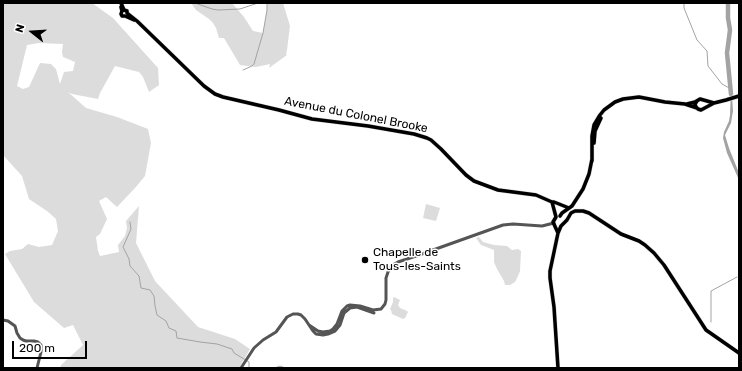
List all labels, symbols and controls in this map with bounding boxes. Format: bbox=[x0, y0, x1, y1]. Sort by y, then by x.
north arrow bbox=[12, 12, 52, 52]
text: N bbox=[13, 23, 27, 34]
street label: Avenue du Colonel Brooke bbox=[283, 94, 429, 136]
place label: Chapelle de Tous-les-Saints bbox=[373, 246, 461, 274]
marker: Chapelle de Tous-les-Saints bbox=[360, 255, 370, 265]
scale bar bbox=[14, 333, 89, 359]
text: 200 m bbox=[19, 341, 55, 355]

